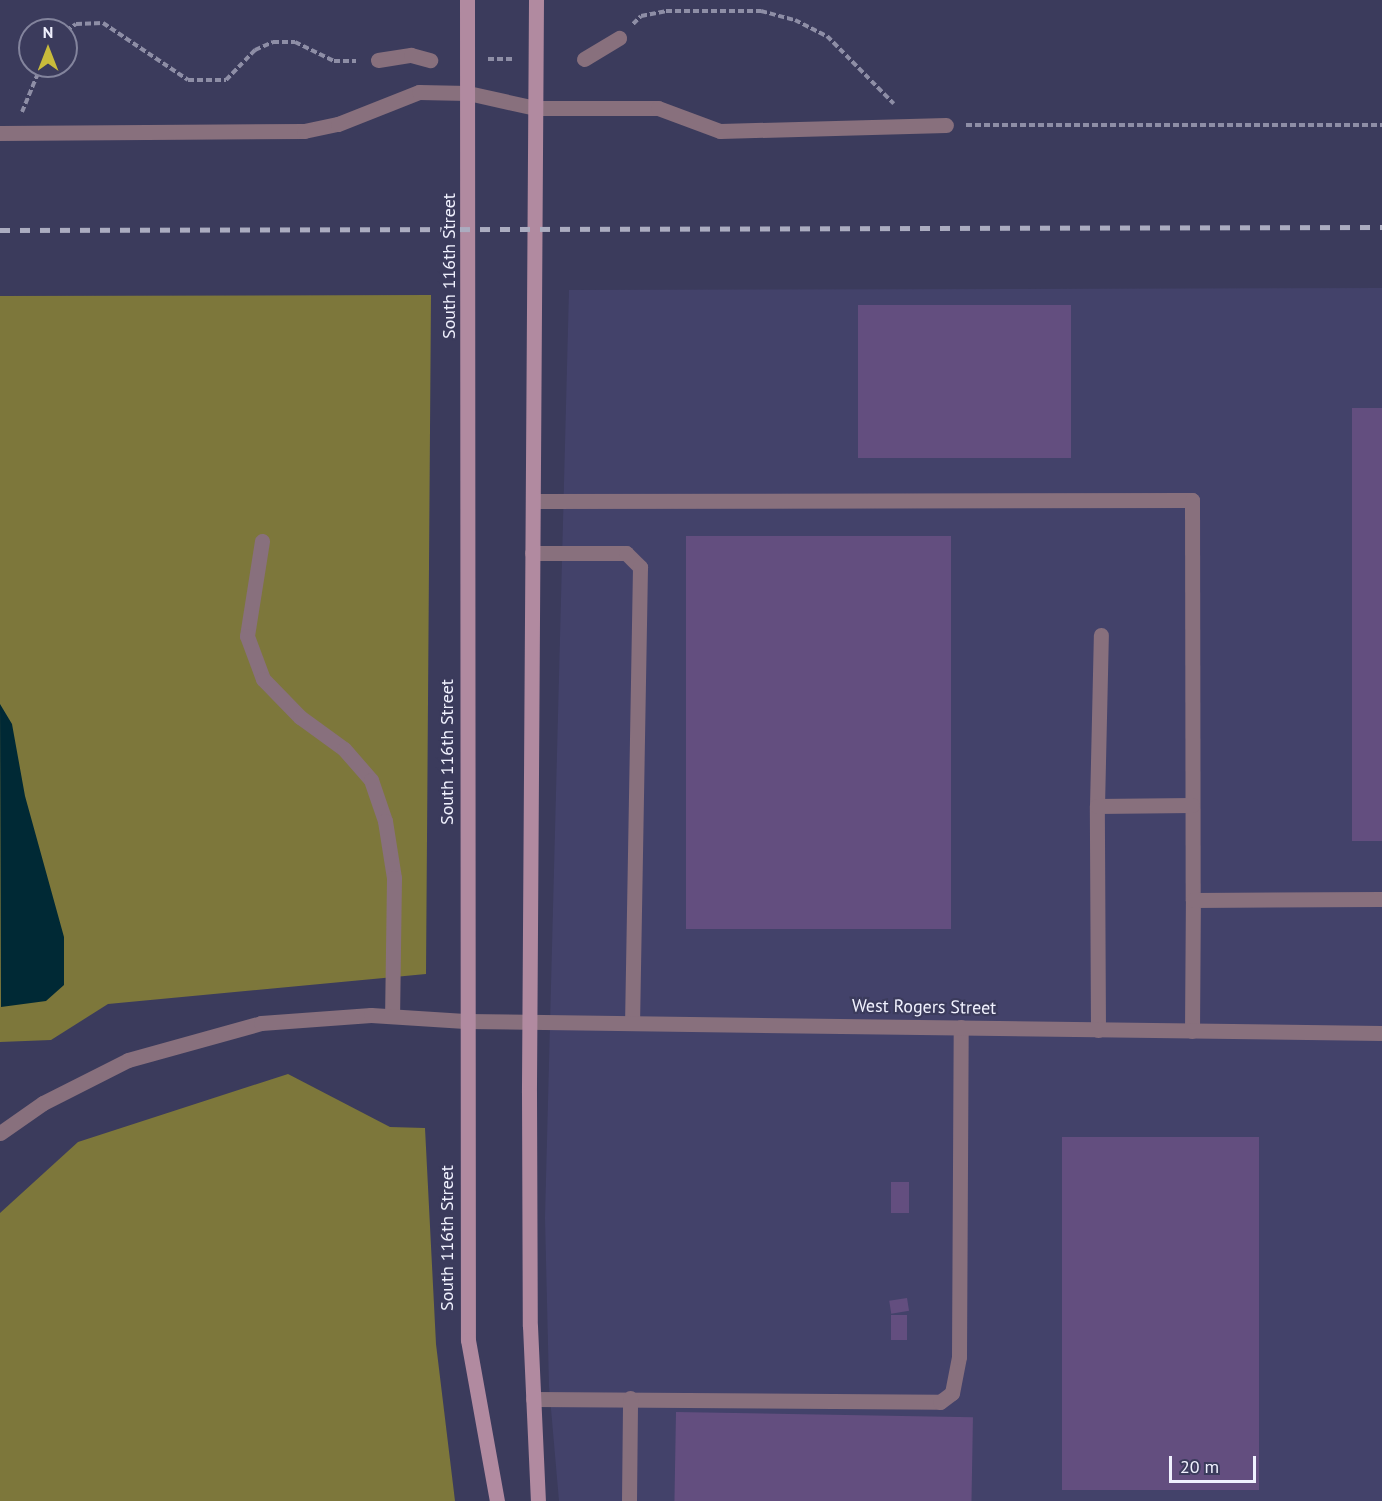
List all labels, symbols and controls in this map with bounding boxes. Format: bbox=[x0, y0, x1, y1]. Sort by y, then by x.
north arrow bbox=[18, 18, 78, 78]
text: N bbox=[43, 22, 53, 42]
street label: South 116th Street bbox=[438, 193, 460, 339]
street label: South 116th Street bbox=[436, 679, 458, 825]
street label: West Rogers Street bbox=[852, 995, 996, 1019]
street label: South 116th Street bbox=[436, 1165, 458, 1311]
scale bar bbox=[1172, 1444, 1259, 1482]
text: 20 m bbox=[1180, 1455, 1219, 1478]

